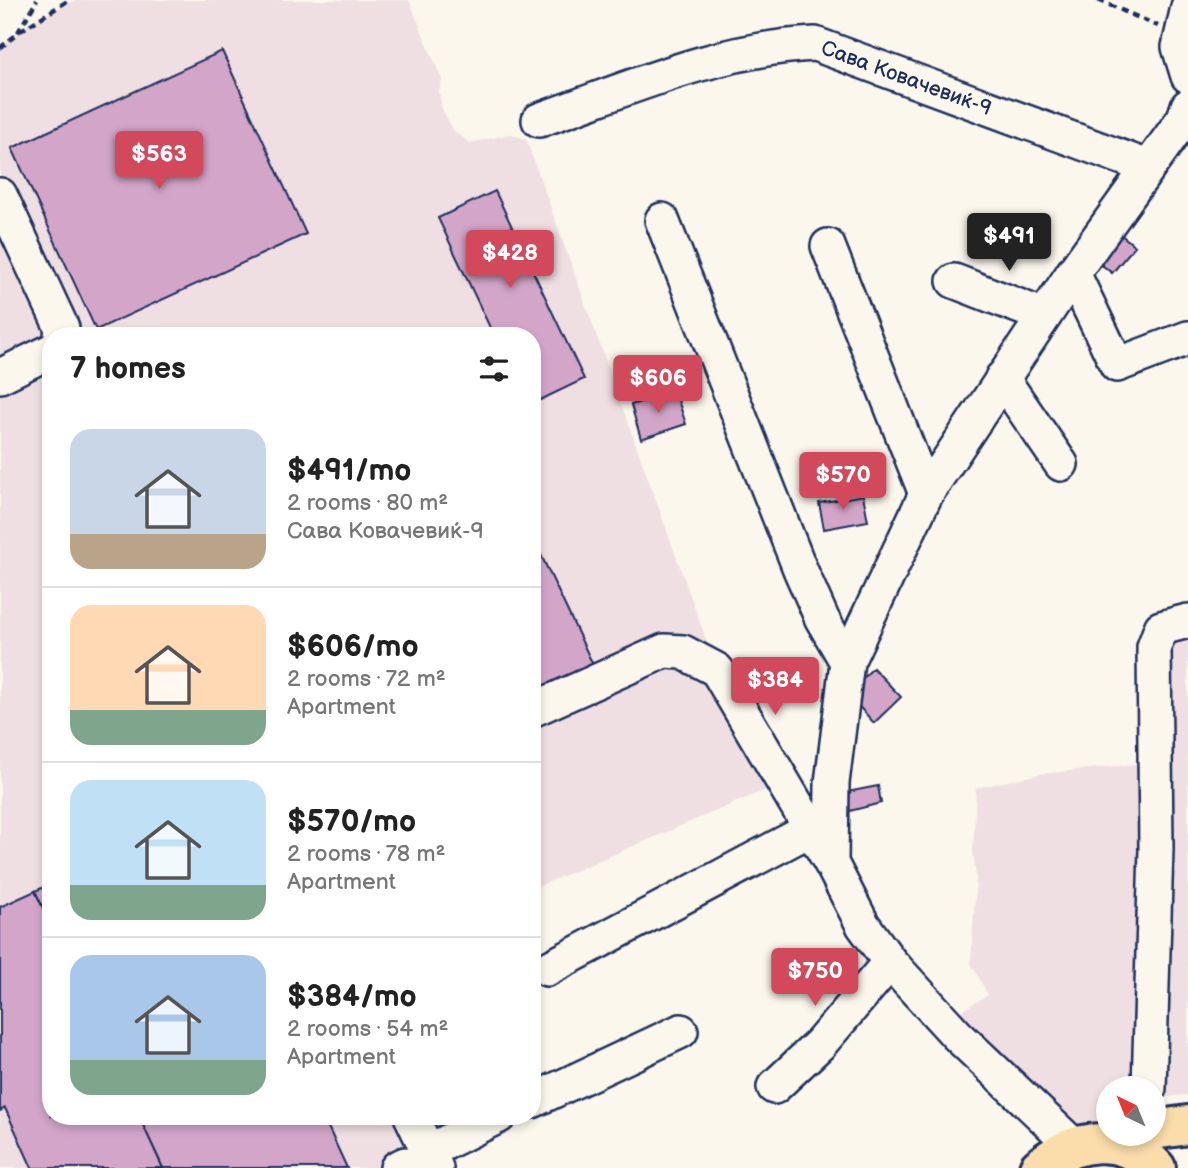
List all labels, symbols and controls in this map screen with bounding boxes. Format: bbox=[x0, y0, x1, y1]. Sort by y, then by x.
street label: Сава Ковачевиќ-9 bbox=[818, 35, 995, 121]
pin: $563 bbox=[118, 132, 200, 191]
text: $563 bbox=[131, 140, 187, 168]
pin: $491 bbox=[968, 214, 1050, 273]
text: $491 bbox=[983, 222, 1035, 250]
pin: $428 bbox=[469, 230, 551, 290]
text: $428 bbox=[482, 239, 538, 267]
icon: filters bbox=[475, 350, 513, 388]
text: 7 homes bbox=[70, 351, 186, 387]
pin: $606 bbox=[617, 356, 699, 415]
text: $606 bbox=[629, 364, 687, 392]
pin: $570 bbox=[802, 452, 884, 512]
text: $491/mo bbox=[287, 453, 411, 489]
icon: home bbox=[126, 457, 210, 541]
text: $570 bbox=[815, 461, 871, 489]
text: 2 rooms · 80 m² bbox=[287, 489, 448, 517]
text: Сава Ковачевиќ-9 bbox=[287, 517, 484, 545]
text: $606/mo bbox=[287, 629, 419, 665]
icon: home bbox=[126, 633, 210, 717]
pin: $384 bbox=[734, 658, 816, 717]
text: 2 rooms · 72 m² bbox=[287, 665, 446, 693]
text: $384 bbox=[747, 666, 803, 694]
text: Apartment bbox=[287, 693, 396, 721]
text: $570/mo bbox=[287, 804, 416, 840]
icon: home bbox=[126, 808, 210, 892]
text: 2 rooms · 78 m² bbox=[287, 840, 445, 868]
text: Apartment bbox=[287, 868, 396, 896]
pin: $750 bbox=[774, 948, 856, 1008]
text: $750 bbox=[787, 957, 843, 985]
text: $384/mo bbox=[287, 979, 417, 1015]
icon: home bbox=[126, 983, 210, 1067]
text: 2 rooms · 54 m² bbox=[287, 1015, 449, 1043]
text: Apartment bbox=[287, 1043, 396, 1071]
north arrow bbox=[1096, 1076, 1166, 1146]
map controls bbox=[1096, 1076, 1166, 1146]

